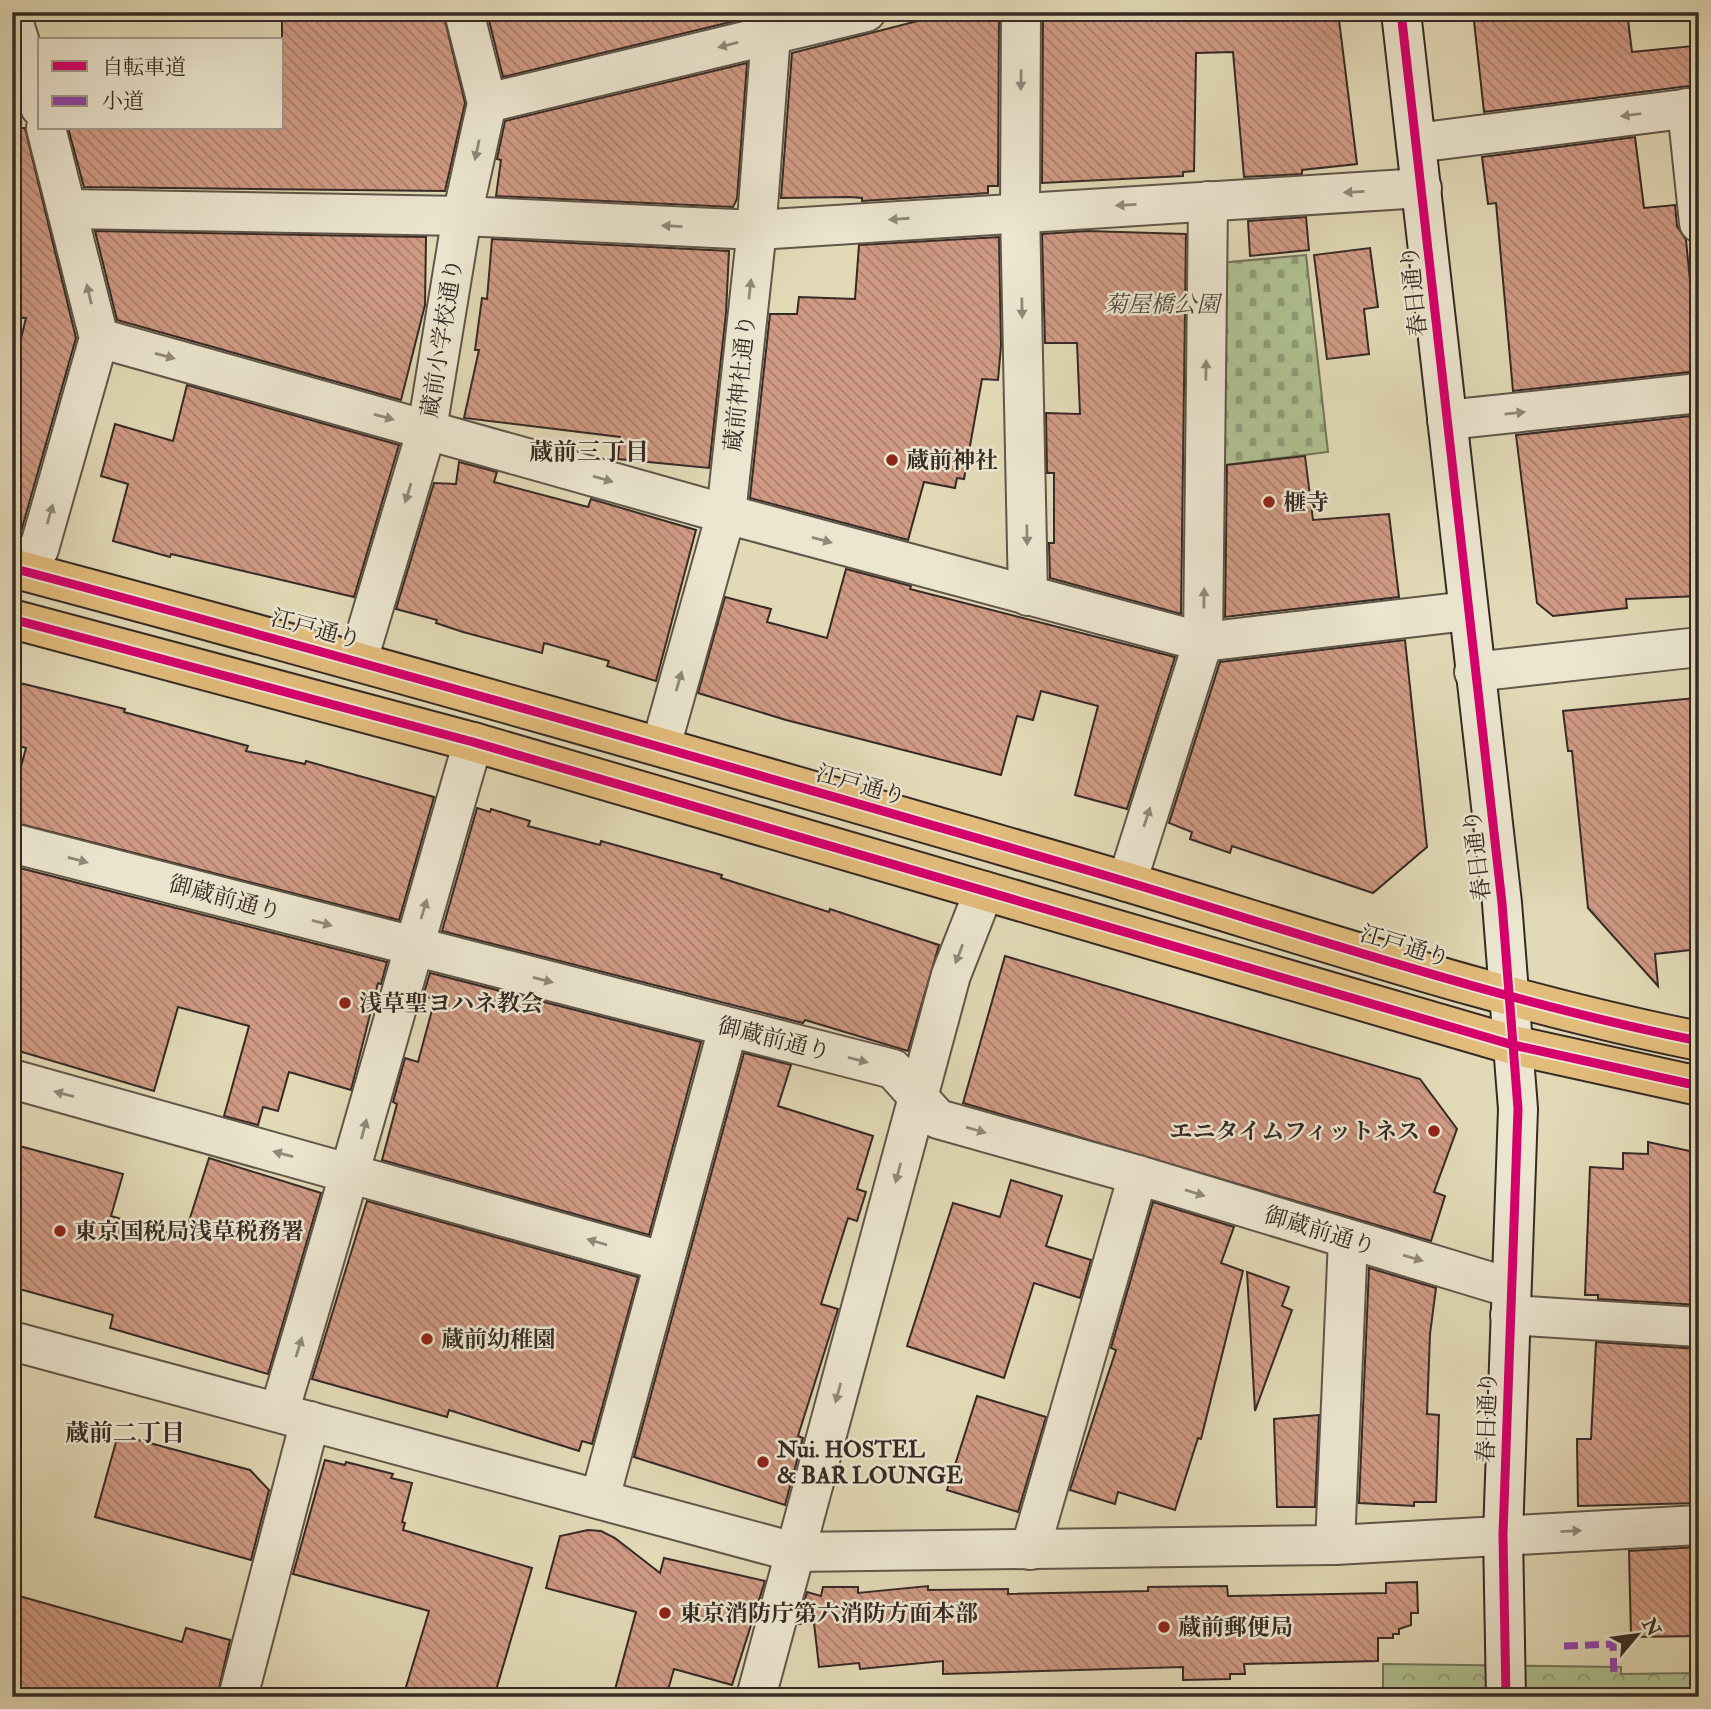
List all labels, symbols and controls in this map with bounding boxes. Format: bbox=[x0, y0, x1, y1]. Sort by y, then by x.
legend bbox=[38, 38, 284, 130]
one-way arrow bbox=[717, 39, 739, 50]
text: 自転車道 bbox=[102, 54, 186, 81]
one-way arrow bbox=[1015, 70, 1027, 92]
text: 小道 bbox=[102, 88, 144, 115]
one-way arrow bbox=[1620, 110, 1642, 121]
one-way arrow bbox=[471, 139, 482, 161]
one-way arrow bbox=[1342, 187, 1364, 198]
one-way arrow bbox=[1115, 200, 1137, 211]
one-way arrow bbox=[888, 214, 910, 225]
one-way arrow bbox=[661, 220, 683, 231]
street label: 春日通り bbox=[1395, 244, 1433, 338]
street label: 蔵前小学校通り bbox=[415, 256, 469, 420]
one-way arrow bbox=[745, 278, 756, 300]
one-way arrow bbox=[83, 283, 94, 305]
park label: 菊屋橋公園 bbox=[1105, 290, 1224, 319]
one-way arrow bbox=[1016, 297, 1028, 319]
street label: 蔵前神社通り bbox=[718, 313, 762, 453]
one-way arrow bbox=[154, 351, 176, 362]
one-way arrow bbox=[1200, 359, 1212, 381]
one-way arrow bbox=[1504, 407, 1526, 418]
one-way arrow bbox=[373, 412, 395, 423]
district label: 蔵前三丁目 bbox=[529, 437, 649, 468]
place label: 蔵前神社 bbox=[906, 446, 998, 475]
marker: 蔵前神社 bbox=[884, 452, 900, 468]
one-way arrow bbox=[593, 475, 614, 485]
one-way arrow bbox=[402, 483, 412, 504]
place label: 榧寺 bbox=[1283, 488, 1329, 517]
marker: 榧寺 bbox=[1261, 494, 1277, 510]
one-way arrow bbox=[45, 503, 55, 524]
one-way arrow bbox=[1021, 525, 1032, 547]
one-way arrow bbox=[812, 536, 833, 546]
one-way arrow bbox=[1198, 587, 1210, 609]
street label: 江戸通り bbox=[268, 603, 364, 655]
one-way arrow bbox=[674, 669, 685, 691]
street label: 江戸通り bbox=[813, 758, 909, 812]
one-way arrow bbox=[1143, 806, 1153, 827]
street label: 春日通り bbox=[1457, 808, 1497, 902]
one-way arrow bbox=[67, 855, 89, 866]
street label: 御蔵前通り bbox=[166, 869, 284, 927]
one-way arrow bbox=[419, 898, 429, 919]
one-way arrow bbox=[311, 918, 333, 929]
street label: 江戸通り bbox=[1357, 919, 1453, 973]
one-way arrow bbox=[954, 944, 965, 965]
one-way arrow bbox=[532, 975, 554, 986]
place label: 浅草聖ヨハネ教会 bbox=[359, 989, 543, 1018]
marker: 浅草聖ヨハネ教会 bbox=[337, 995, 353, 1011]
street label: 御蔵前通り bbox=[715, 1011, 833, 1067]
one-way arrow bbox=[847, 1055, 869, 1066]
one-way arrow bbox=[53, 1088, 74, 1098]
place label: エニタイムフィットネス bbox=[1170, 1117, 1420, 1146]
one-way arrow bbox=[359, 1118, 369, 1139]
marker: エニタイムフィットネス bbox=[1426, 1123, 1442, 1139]
one-way arrow bbox=[966, 1125, 988, 1136]
one-way arrow bbox=[272, 1148, 294, 1159]
one-way arrow bbox=[893, 1163, 903, 1184]
one-way arrow bbox=[1185, 1188, 1206, 1198]
street label: 御蔵前通り bbox=[1261, 1200, 1379, 1262]
place label: 東京国税局浅草税務署 bbox=[74, 1217, 304, 1246]
marker: 東京国税局浅草税務署 bbox=[52, 1223, 68, 1239]
one-way arrow bbox=[586, 1236, 608, 1247]
one-way arrow bbox=[1403, 1254, 1424, 1264]
place label: 蔵前幼稚園 bbox=[441, 1325, 556, 1354]
marker: 蔵前幼稚園 bbox=[419, 1331, 435, 1347]
one-way arrow bbox=[295, 1336, 305, 1357]
street label: 春日通り bbox=[1471, 1371, 1503, 1463]
one-way arrow bbox=[832, 1382, 843, 1404]
district label: 蔵前二丁目 bbox=[65, 1418, 185, 1449]
place label: Nui. HOSTEL & BAR LOUNGE bbox=[776, 1435, 963, 1490]
marker: Nui. HOSTEL & BAR LOUNGE bbox=[755, 1454, 771, 1470]
one-way arrow bbox=[1560, 1526, 1582, 1537]
place label: 東京消防庁第六消防方面本部 bbox=[679, 1599, 978, 1628]
north arrow bbox=[1602, 1600, 1672, 1670]
marker: 東京消防庁第六消防方面本部 bbox=[657, 1605, 673, 1621]
place label: 蔵前郵便局 bbox=[1178, 1613, 1293, 1642]
text: N bbox=[1636, 1613, 1666, 1641]
marker: 蔵前郵便局 bbox=[1156, 1619, 1172, 1635]

